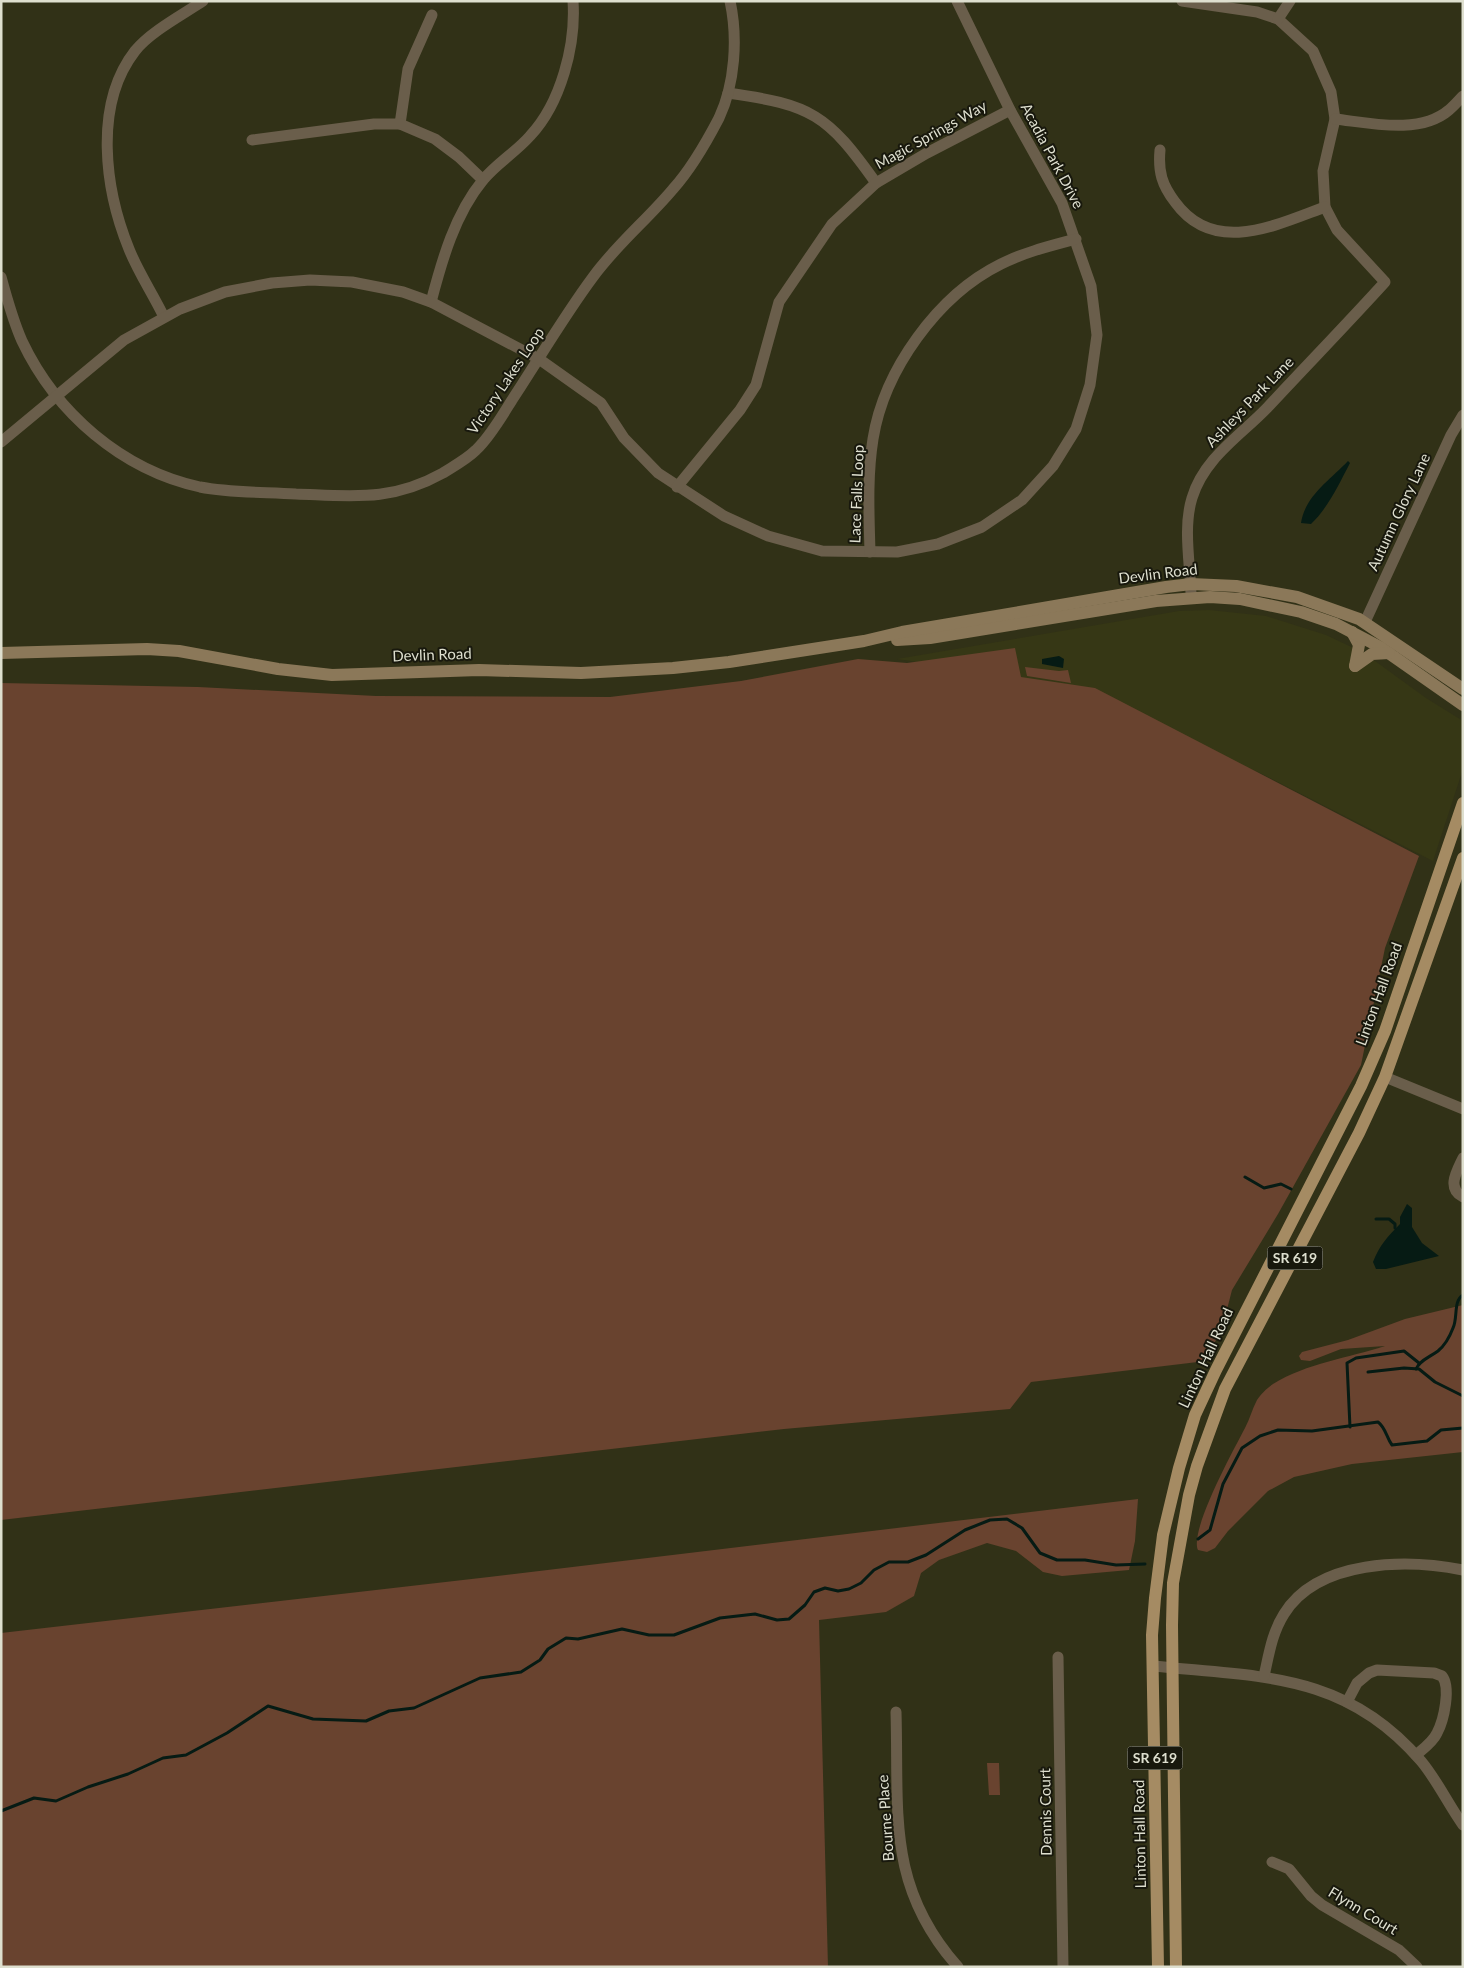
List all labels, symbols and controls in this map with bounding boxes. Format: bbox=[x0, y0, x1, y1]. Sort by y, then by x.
street label: Magic Springs Way bbox=[871, 96, 990, 172]
street label: Acadia Park Drive bbox=[1018, 100, 1088, 211]
street label: Victory Lakes Loop bbox=[463, 324, 547, 437]
street label: Ashleys Park Lane bbox=[1202, 352, 1297, 450]
street label: Lace Falls Loop bbox=[845, 444, 867, 544]
street label: Autumn Glory Lane bbox=[1363, 450, 1433, 573]
street label: Devlin Road bbox=[1117, 559, 1198, 587]
street label: Devlin Road bbox=[392, 644, 472, 664]
street label: Linton Hall Road bbox=[1351, 940, 1405, 1048]
road number: SR 619 bbox=[1268, 1246, 1322, 1270]
street label: Linton Hall Road bbox=[1174, 1305, 1236, 1411]
road number: SR 619 bbox=[1128, 1746, 1182, 1770]
street label: Dennis Court bbox=[1035, 1768, 1055, 1856]
street label: Bourne Place bbox=[873, 1774, 897, 1862]
street label: Linton Hall Road bbox=[1129, 1780, 1149, 1888]
street label: Flynn Court bbox=[1326, 1882, 1402, 1938]

